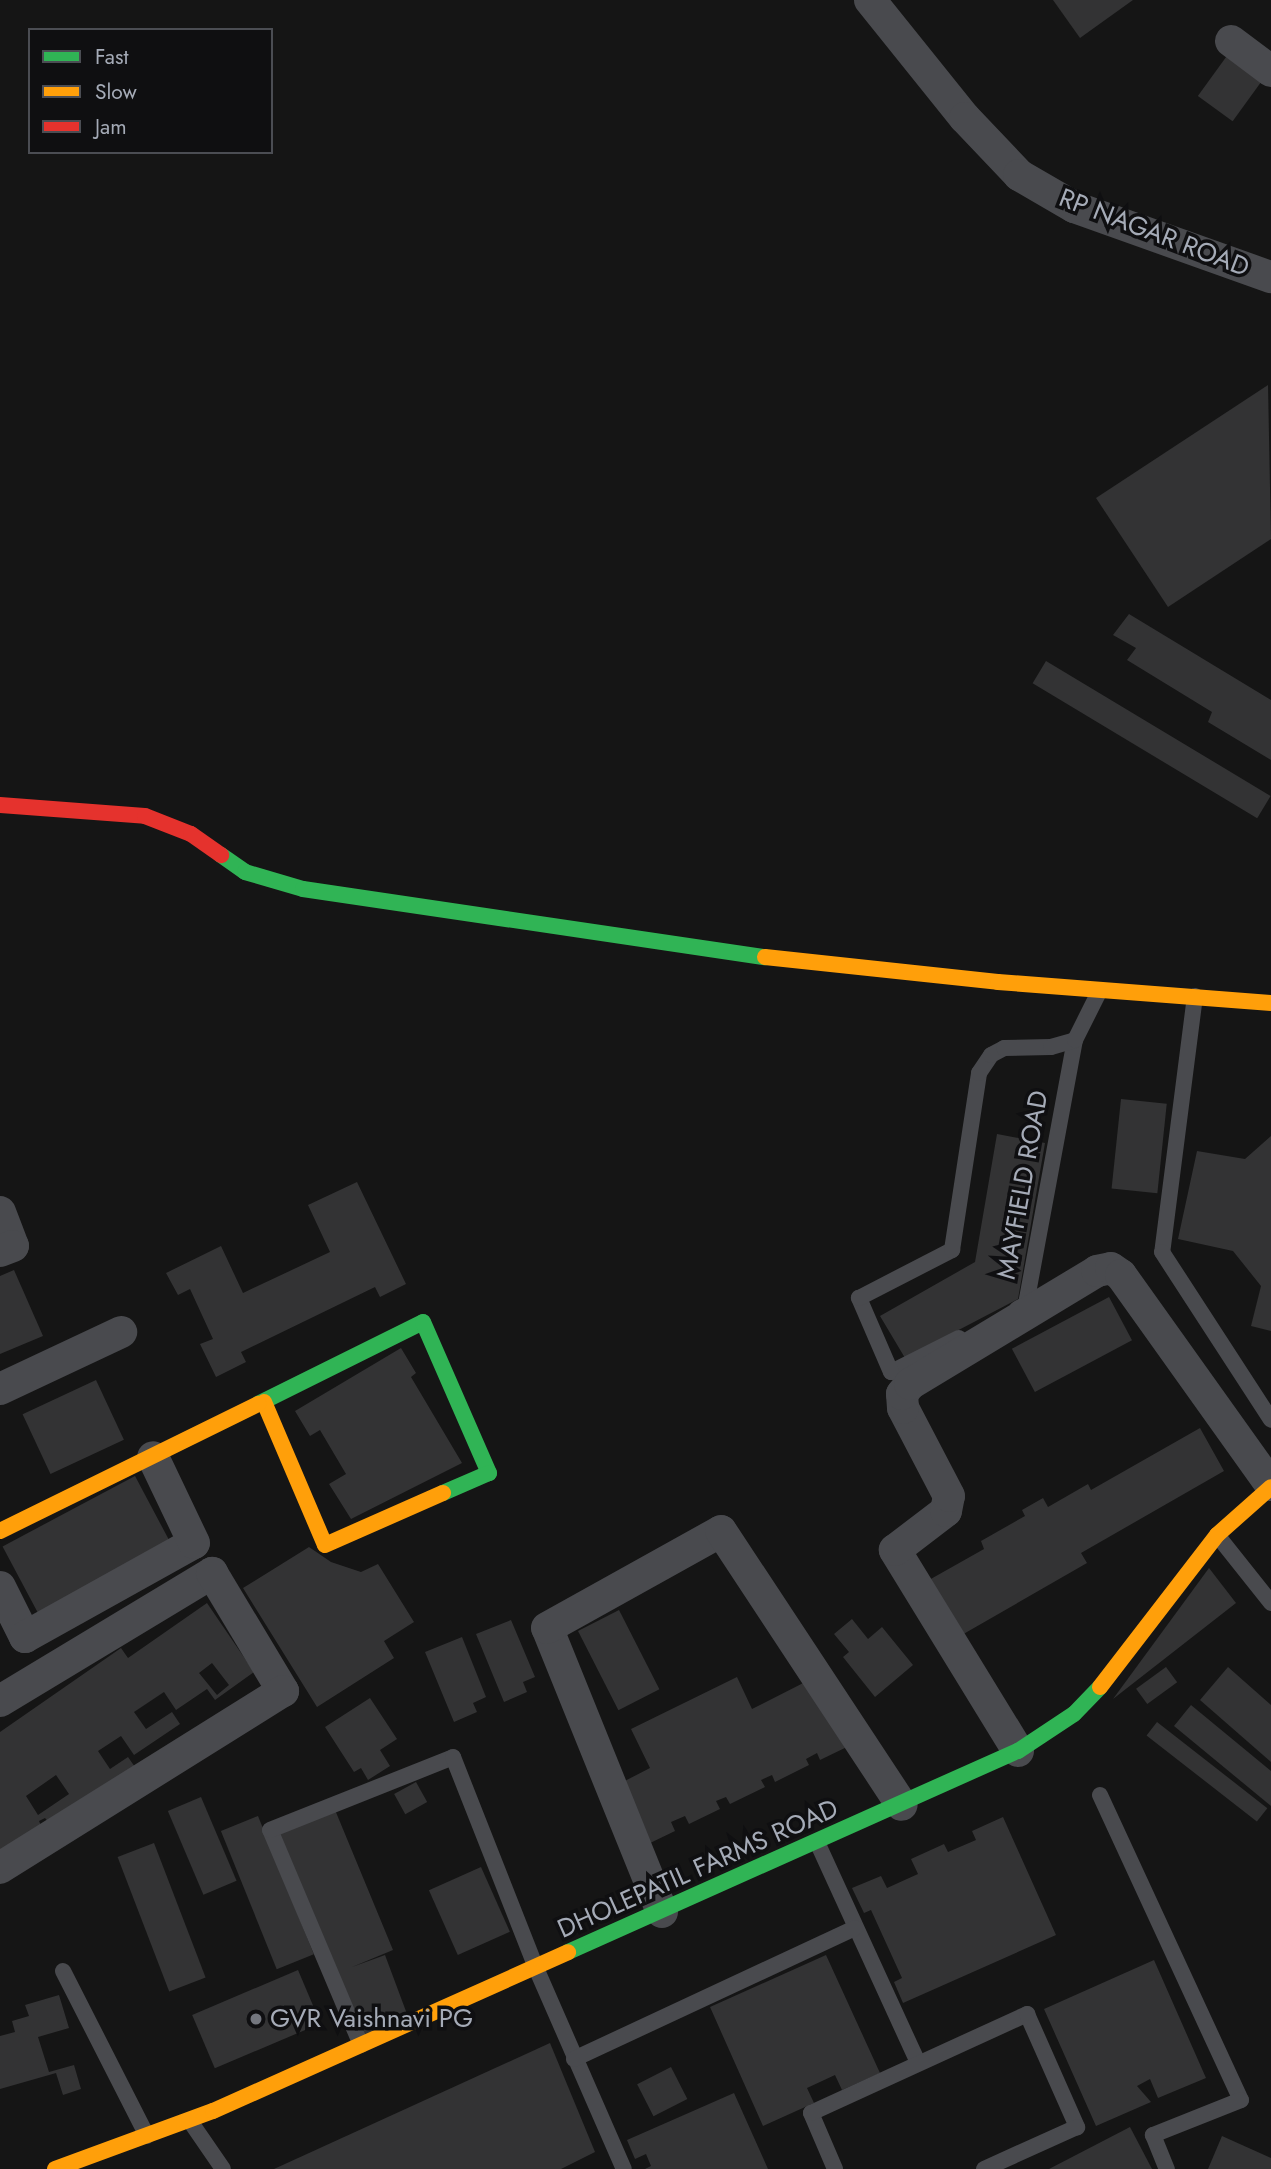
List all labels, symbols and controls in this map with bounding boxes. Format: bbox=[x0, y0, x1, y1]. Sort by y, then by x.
legend bbox=[28, 28, 273, 154]
text: Fast bbox=[95, 42, 128, 72]
text: Slow bbox=[95, 77, 137, 107]
text: Jam bbox=[95, 112, 127, 142]
street label: RP NAGAR ROAD bbox=[1054, 182, 1254, 284]
street label: MAYFIELD ROAD bbox=[991, 1088, 1055, 1282]
street label: DHOLEPATIL FARMS ROAD bbox=[553, 1793, 843, 1945]
place label: GVR Vaishnavi PG bbox=[270, 2003, 473, 2035]
marker: GVR Vaishnavi PG bbox=[248, 2011, 264, 2027]

